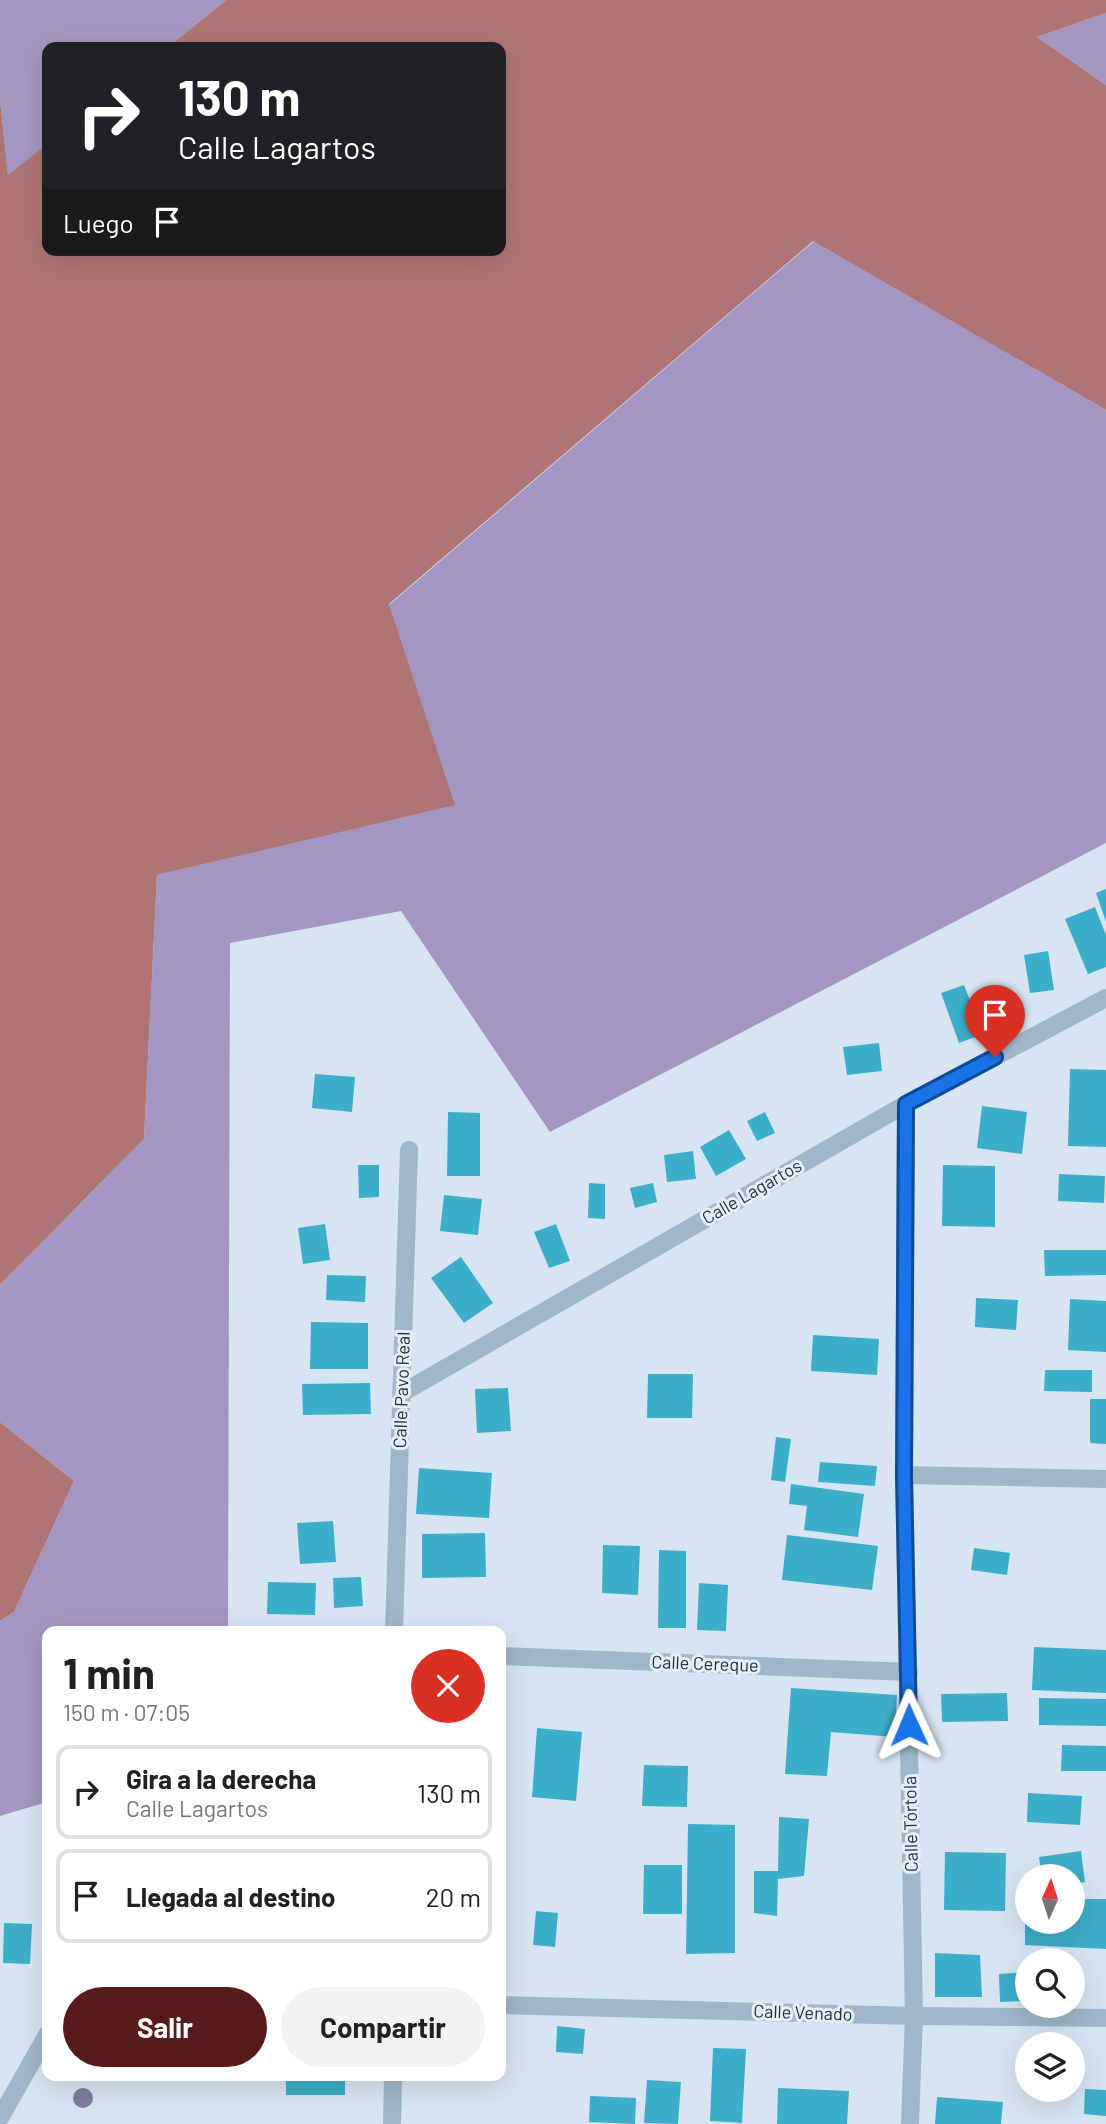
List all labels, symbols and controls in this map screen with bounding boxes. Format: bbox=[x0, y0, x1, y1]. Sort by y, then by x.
text: 130 m bbox=[178, 67, 300, 126]
icon: right bbox=[63, 70, 154, 161]
text: Calle Lagartos bbox=[178, 127, 376, 165]
icon: arrive bbox=[148, 203, 186, 241]
text: Luego bbox=[63, 207, 134, 238]
pin bbox=[965, 985, 1025, 1057]
icon: arrive bbox=[976, 996, 1014, 1034]
street label: Calle Lagartos bbox=[698, 1154, 805, 1228]
street label: Calle Pavo Real bbox=[388, 1331, 414, 1449]
text: 1 min bbox=[63, 1647, 155, 1697]
button: close bbox=[411, 1649, 485, 1723]
street label: Calle Cereque bbox=[651, 1650, 759, 1676]
position arrow bbox=[872, 1688, 946, 1762]
text: 150 m · 07:05 bbox=[63, 1698, 190, 1726]
text: Gira a la derecha bbox=[126, 1763, 316, 1794]
icon: right bbox=[67, 1773, 105, 1811]
street label: Calle Tórtola bbox=[898, 1776, 922, 1872]
text: 130 m bbox=[417, 1777, 481, 1808]
text: Calle Lagartos bbox=[126, 1794, 268, 1822]
north arrow bbox=[1015, 1864, 1085, 1934]
map controls bbox=[1015, 1864, 1085, 2102]
icon: arrive bbox=[67, 1877, 105, 1915]
text: Llegada al destino bbox=[126, 1881, 335, 1912]
text: 20 m bbox=[426, 1881, 481, 1912]
button: search bbox=[1015, 1948, 1085, 2018]
button: Salir bbox=[63, 1987, 267, 2067]
button: Compartir bbox=[281, 1987, 485, 2067]
street label: Calle Venado bbox=[753, 1999, 853, 2025]
button: layers bbox=[1015, 2032, 1085, 2102]

